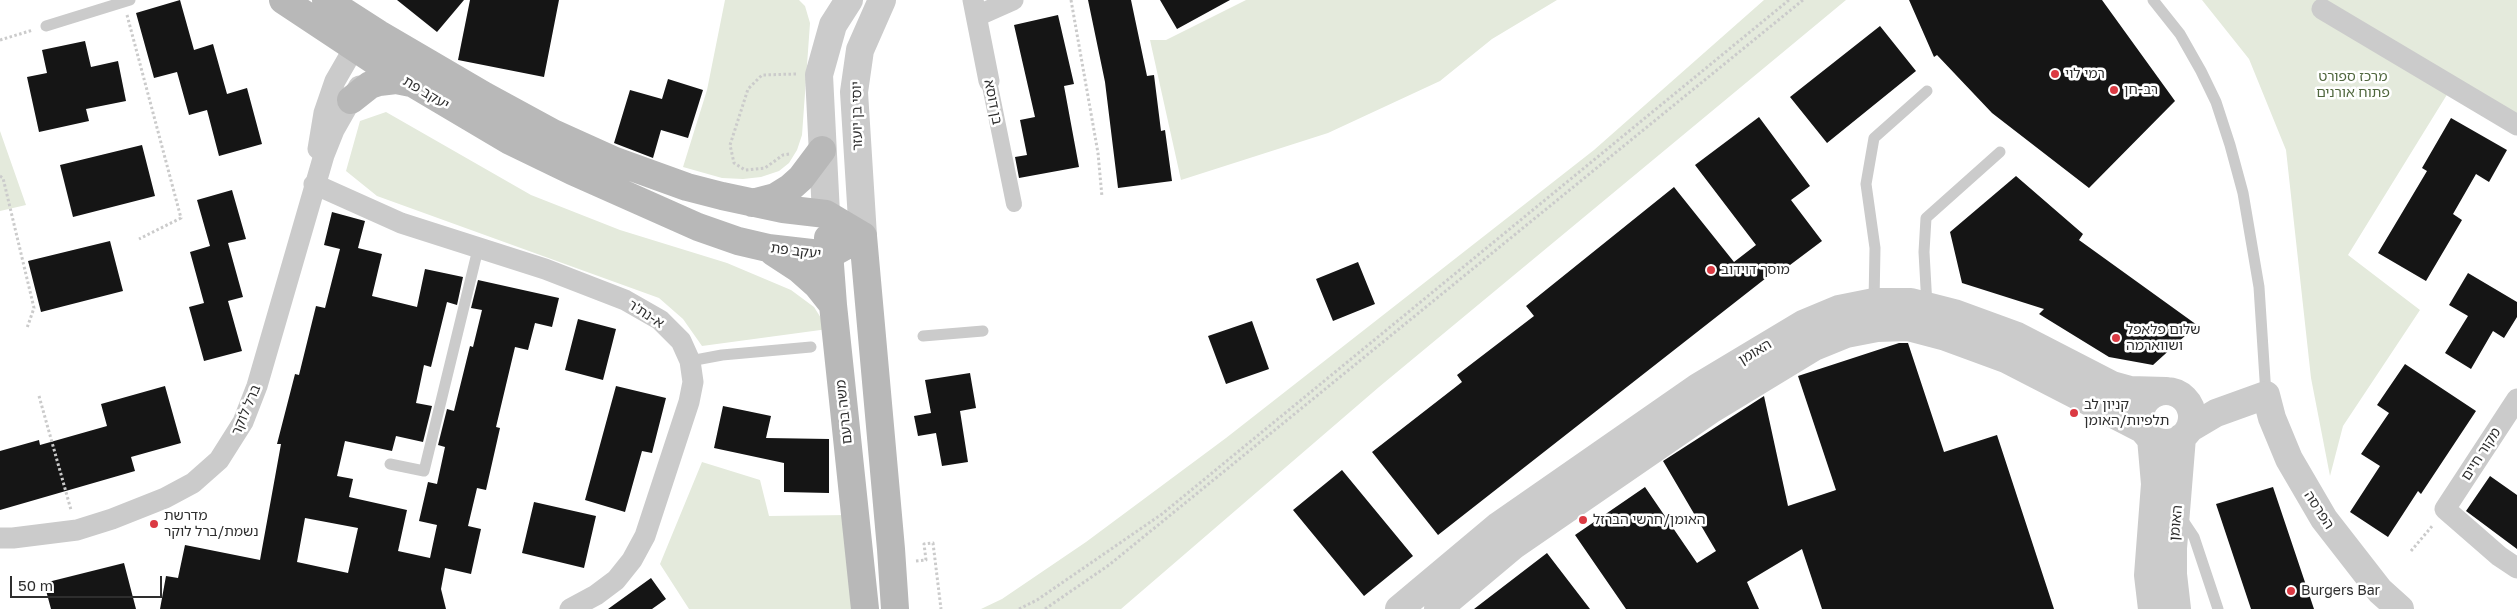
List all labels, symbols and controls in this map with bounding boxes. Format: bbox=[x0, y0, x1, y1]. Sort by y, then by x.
place label: רמי לוי bbox=[2065, 66, 2105, 82]
marker: רמי לוי bbox=[2049, 68, 2061, 80]
park label: מרכז ספורט פתוח אורנים bbox=[2316, 69, 2390, 102]
street label: יעקב פת bbox=[400, 73, 452, 113]
street label: בן דוסא bbox=[980, 78, 1006, 126]
street label: יוסי בן יועזר bbox=[848, 81, 866, 151]
place label: רב-חן bbox=[2124, 82, 2158, 98]
marker: רב-חן bbox=[2108, 84, 2120, 96]
street label: יעקב פת bbox=[770, 240, 822, 262]
place label: מוסך דוידוב bbox=[1721, 262, 1790, 278]
marker: מוסך דוידוב bbox=[1705, 264, 1717, 276]
street label: א-נת'ר bbox=[625, 296, 667, 332]
place label: שלום פלאפל ושווארמה bbox=[2126, 322, 2200, 354]
marker: שלום פלאפל ושווארמה bbox=[2110, 332, 2122, 344]
street label: האומן bbox=[1735, 336, 1775, 368]
street label: משה ברעם bbox=[832, 379, 856, 445]
street label: ברל לוקר bbox=[228, 382, 264, 438]
place label: קניון לב תלפיות/האומן bbox=[2084, 397, 2169, 430]
marker: קניון לב תלפיות/האומן bbox=[2068, 407, 2080, 419]
street label: מקור חיים bbox=[2458, 424, 2504, 484]
street label: הפרסה bbox=[2300, 488, 2338, 532]
street label: האומן bbox=[2166, 504, 2186, 542]
place label: מדרשת נשמת/ברל לוקר bbox=[164, 508, 258, 540]
place label: האומן/חרשי הברזל bbox=[1593, 512, 1706, 528]
marker: האומן/חרשי הברזל bbox=[1577, 514, 1589, 526]
marker: מדרשת נשמת/ברל לוקר bbox=[148, 518, 160, 530]
scale bar bbox=[12, 566, 165, 598]
text: 50 m bbox=[18, 576, 53, 594]
place label: Burgers Bar bbox=[2301, 583, 2380, 599]
marker: Burgers Bar bbox=[2285, 585, 2297, 597]

